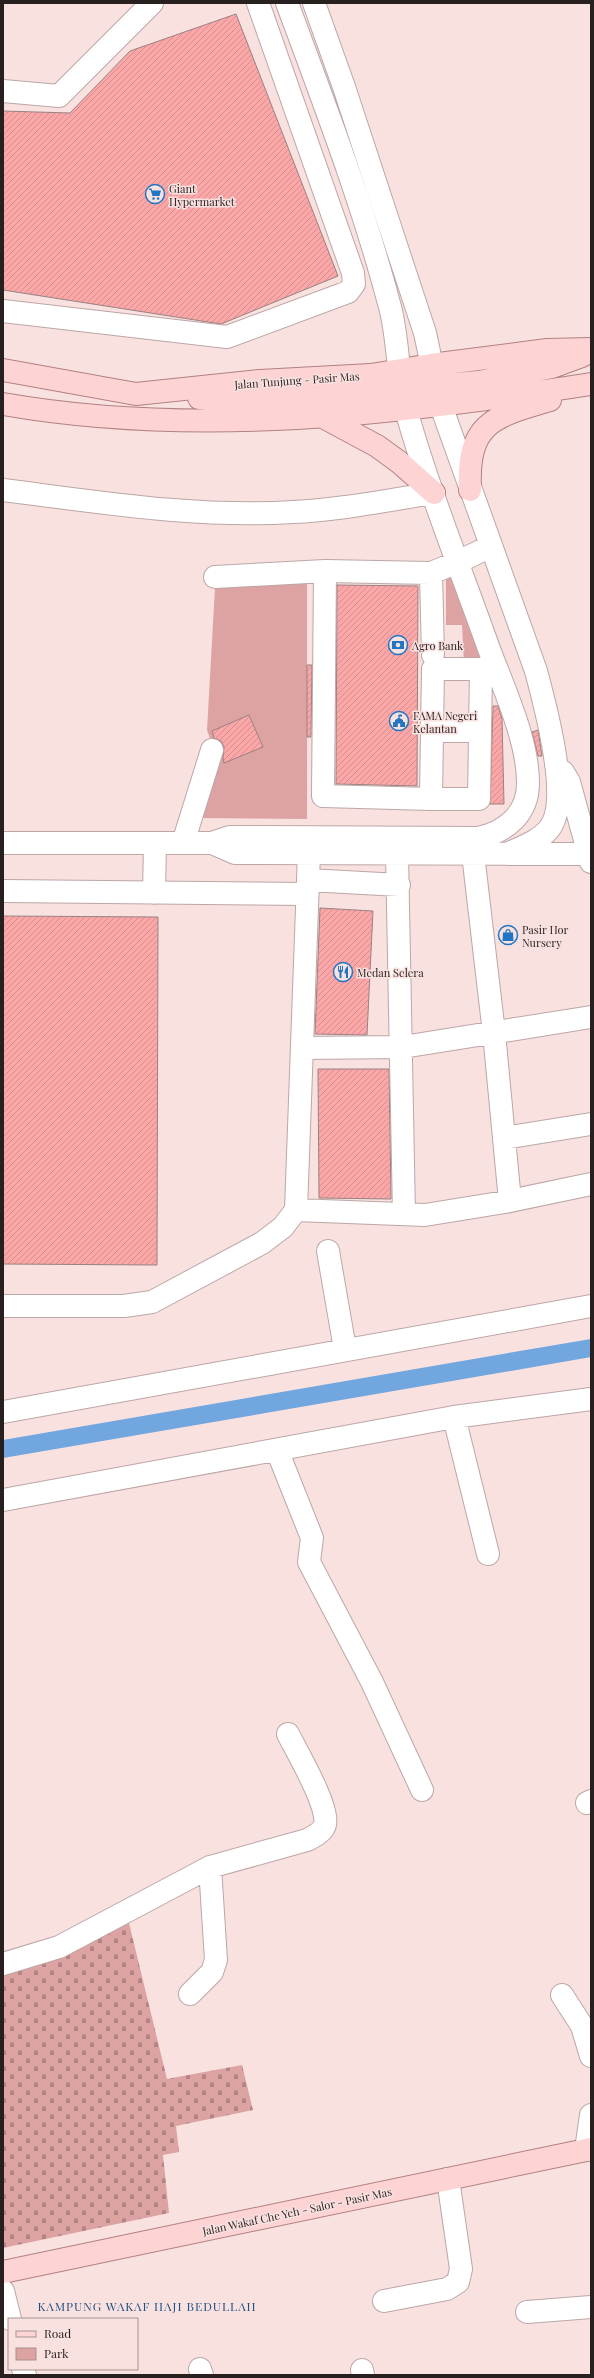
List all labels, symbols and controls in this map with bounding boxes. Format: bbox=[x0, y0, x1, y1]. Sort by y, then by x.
place label: Giant Hypermarket bbox=[169, 181, 235, 209]
supermarket icon: Giant Hypermarket bbox=[144, 183, 166, 205]
street label: Jalan Tunjung - Pasir Mas bbox=[233, 368, 360, 392]
bank icon: Agro Bank bbox=[387, 634, 409, 656]
place label: Agro Bank bbox=[411, 638, 463, 653]
place label: FAMA Negeri Kelantan bbox=[413, 708, 477, 736]
public building icon: FAMA Negeri Kelantan bbox=[388, 710, 410, 732]
place label: Pasir Hor Nursery bbox=[522, 922, 569, 950]
shop icon: Pasir Hor Nursery bbox=[497, 924, 519, 946]
restaurant icon: Medan Selera bbox=[332, 961, 354, 983]
place label: Medan Selera bbox=[357, 965, 424, 980]
street label: Jalan Wakaf Che Yeh - Salor - Pasir Mas bbox=[200, 2184, 393, 2239]
district label: KAMPUNG WAKAF HAJI BEDULLAH bbox=[37, 2298, 257, 2314]
legend bbox=[8, 2318, 138, 2370]
text: Road bbox=[44, 2325, 71, 2341]
text: Park bbox=[44, 2345, 69, 2361]

